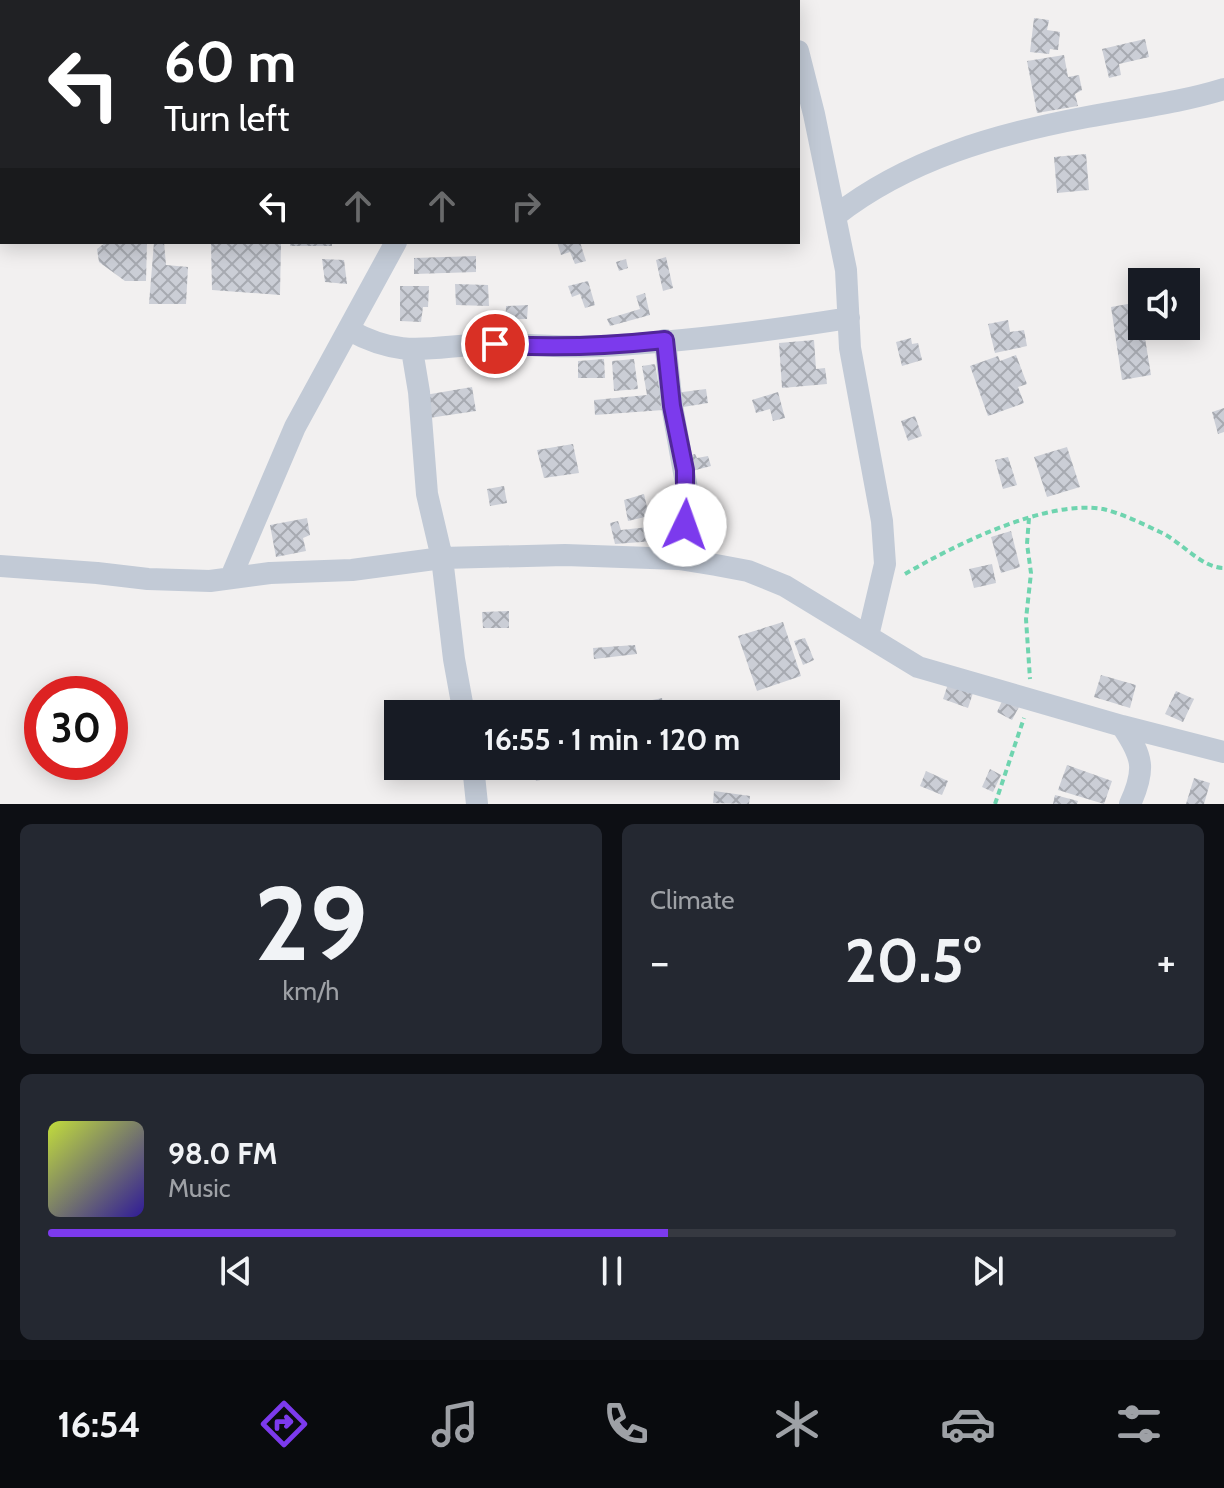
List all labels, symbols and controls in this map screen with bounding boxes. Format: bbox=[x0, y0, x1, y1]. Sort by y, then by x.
text: 60 m bbox=[164, 28, 296, 96]
icon: left bbox=[32, 32, 136, 136]
text: Turn left bbox=[164, 96, 289, 140]
icon: left bbox=[252, 184, 296, 228]
icon: ahead bbox=[336, 184, 380, 228]
icon: ahead bbox=[420, 184, 464, 228]
icon: right bbox=[504, 184, 548, 228]
map controls bbox=[1128, 268, 1200, 340]
button: sound bbox=[1128, 268, 1200, 340]
pin bbox=[461, 310, 529, 378]
icon: arrive bbox=[473, 322, 517, 366]
position arrow bbox=[643, 483, 727, 567]
speed limit sign: 30 bbox=[24, 676, 128, 780]
text: 16:55 · 1 min · 120 m bbox=[484, 721, 740, 758]
text: 29 bbox=[254, 860, 368, 986]
text: Climate bbox=[650, 884, 735, 916]
text: 20.5° bbox=[845, 924, 981, 997]
text: − bbox=[650, 935, 669, 988]
text: + bbox=[1157, 935, 1176, 988]
text: km/h bbox=[283, 975, 339, 1007]
text: 98.0 FM bbox=[168, 1135, 278, 1172]
text: Music bbox=[168, 1172, 231, 1204]
icon: previous bbox=[214, 1249, 258, 1293]
icon: pause bbox=[590, 1249, 634, 1293]
icon: next bbox=[966, 1249, 1010, 1293]
icon: directions bbox=[256, 1396, 312, 1452]
icon: music bbox=[427, 1396, 483, 1452]
icon: phone bbox=[598, 1396, 654, 1452]
icon: climate bbox=[769, 1396, 825, 1452]
icon: car bbox=[940, 1396, 996, 1452]
icon: filters bbox=[1111, 1396, 1167, 1452]
text: 16:54 bbox=[57, 1402, 141, 1446]

